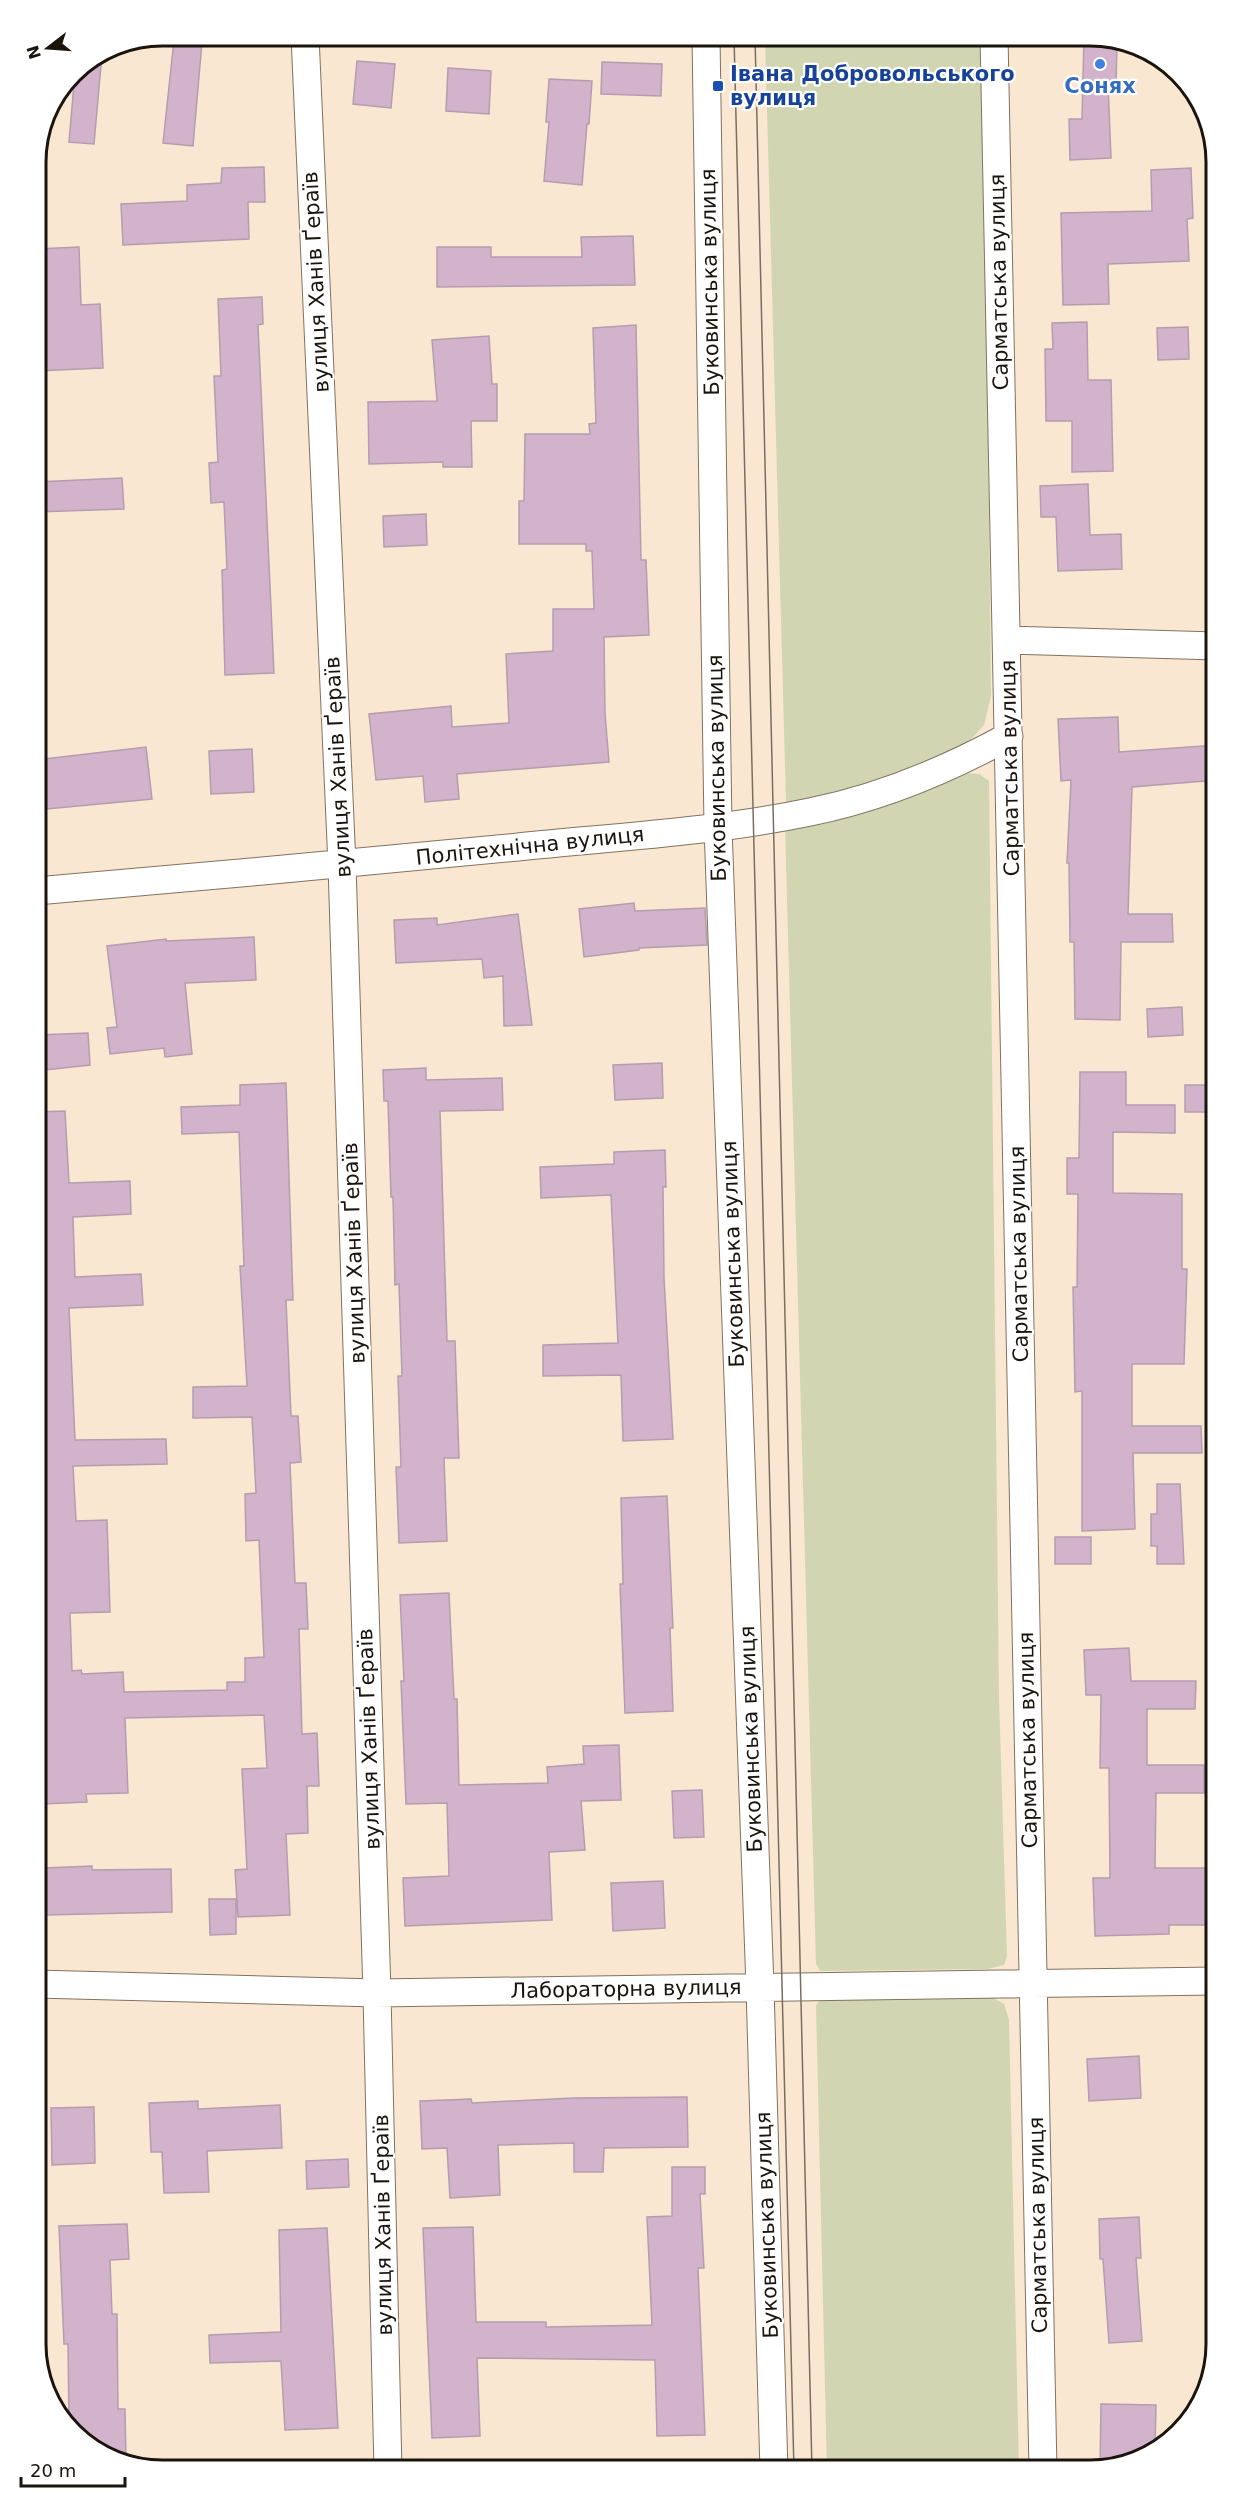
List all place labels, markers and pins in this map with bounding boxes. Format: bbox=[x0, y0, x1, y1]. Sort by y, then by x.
marker: Сонях bbox=[1093, 57, 1107, 71]
place label: Івана Добровольського вулиця bbox=[730, 62, 1015, 110]
place label: Сонях bbox=[1064, 74, 1136, 98]
marker: Івана Добровольського вулиця bbox=[711, 79, 725, 93]

